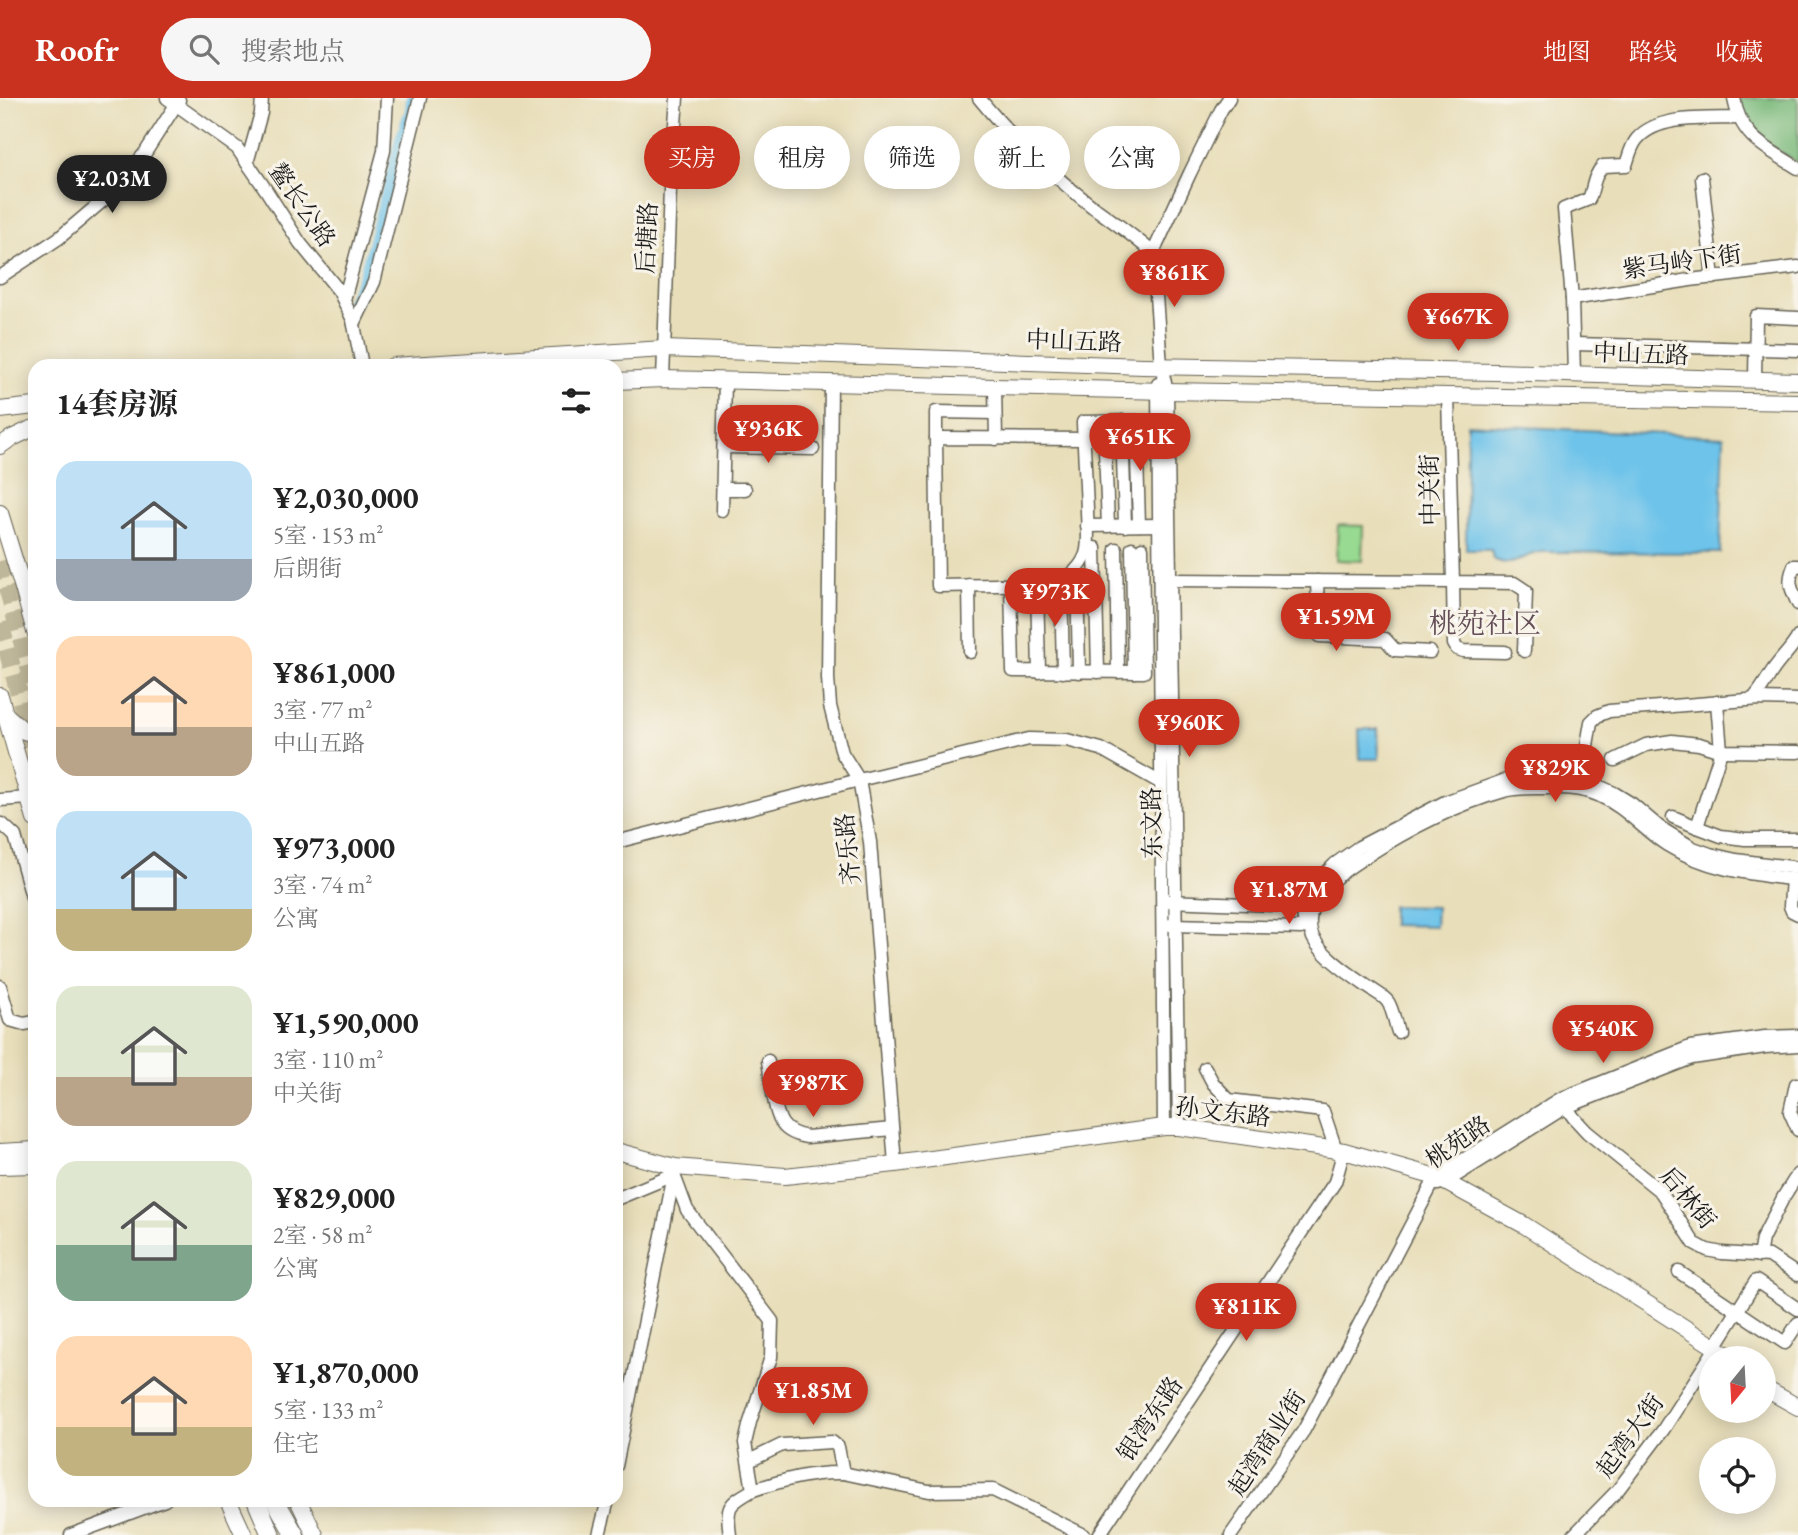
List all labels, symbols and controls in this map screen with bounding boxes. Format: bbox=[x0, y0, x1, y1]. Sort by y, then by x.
search box bbox=[161, 18, 651, 81]
text: Roofr bbox=[35, 28, 119, 71]
icon: search bbox=[185, 30, 223, 68]
text: 搜索地点 bbox=[241, 34, 345, 68]
text: 地图 bbox=[1543, 36, 1591, 67]
text: 路线 bbox=[1629, 36, 1677, 67]
text: 收藏 bbox=[1715, 36, 1763, 67]
chip: 买房 bbox=[644, 126, 740, 189]
chip: 租房 bbox=[754, 126, 850, 189]
chip: 筛选 bbox=[864, 126, 960, 189]
chip: 新上 bbox=[974, 126, 1070, 189]
chip: 公寓 bbox=[1084, 126, 1180, 189]
pin: ¥2.03M bbox=[55, 156, 169, 215]
street label: 鳌长公路 bbox=[262, 157, 343, 253]
text: ¥2.03M bbox=[73, 163, 151, 193]
street label: 后塘路 bbox=[629, 201, 664, 275]
street label: 紫马岭下街 bbox=[1620, 238, 1744, 285]
pin: ¥861K bbox=[1125, 250, 1223, 309]
text: ¥861K bbox=[1139, 257, 1209, 287]
pin: ¥667K bbox=[1409, 294, 1507, 353]
text: ¥667K bbox=[1423, 301, 1493, 331]
street label: 中山五路 bbox=[1026, 323, 1123, 358]
street label: 中山五路 bbox=[1593, 336, 1690, 371]
icon: filters bbox=[557, 382, 595, 420]
text: 14套房源 bbox=[56, 384, 178, 423]
pin: ¥936K bbox=[719, 406, 817, 465]
text: ¥936K bbox=[733, 413, 803, 443]
pin: ¥651K bbox=[1091, 414, 1189, 473]
text: ¥651K bbox=[1105, 421, 1175, 451]
street label: 中关街 bbox=[1413, 454, 1446, 526]
text: ¥2,030,000 bbox=[273, 478, 419, 517]
icon: home bbox=[112, 489, 196, 573]
text: 5室 · 153 m² bbox=[273, 520, 383, 550]
text: 后朗街 bbox=[273, 553, 342, 583]
pin: ¥973K bbox=[1006, 568, 1104, 628]
text: ¥973K bbox=[1020, 576, 1090, 606]
pin: ¥1.59M bbox=[1279, 594, 1393, 653]
text: ¥1.59M bbox=[1297, 601, 1375, 631]
district label: 桃苑社区 bbox=[1429, 605, 1541, 641]
text: ¥861,000 bbox=[273, 653, 395, 692]
icon: home bbox=[112, 664, 196, 748]
text: 3室 · 77 m² bbox=[273, 695, 372, 725]
pin: ¥960K bbox=[1140, 700, 1238, 759]
text: ¥960K bbox=[1154, 707, 1224, 737]
text: 中山五路 bbox=[273, 728, 365, 758]
pin: ¥829K bbox=[1506, 744, 1604, 804]
text: ¥829K bbox=[1520, 752, 1590, 782]
street label: 东文路 bbox=[1135, 787, 1168, 859]
street label: 齐乐路 bbox=[828, 812, 867, 886]
text: ¥973,000 bbox=[273, 828, 395, 867]
icon: home bbox=[112, 839, 196, 923]
pin: ¥1.87M bbox=[1232, 866, 1346, 926]
text: 3室 · 74 m² bbox=[273, 870, 372, 900]
text: ¥1.87M bbox=[1250, 874, 1328, 904]
text: 公寓 bbox=[273, 903, 319, 933]
text: ¥1,590,000 bbox=[273, 1003, 419, 1042]
pin: ¥540K bbox=[1554, 1006, 1652, 1065]
text: ¥540K bbox=[1568, 1013, 1638, 1043]
icon: home bbox=[112, 1014, 196, 1098]
text: 3室 · 110 m² bbox=[273, 1045, 383, 1075]
pin: ¥987K bbox=[764, 1060, 862, 1119]
text: ¥987K bbox=[778, 1067, 848, 1097]
text: 中关街 bbox=[273, 1078, 342, 1108]
street label: 孙文东路 bbox=[1174, 1090, 1273, 1133]
street label: 桃苑路 bbox=[1419, 1108, 1496, 1175]
street label: 后林街 bbox=[1653, 1160, 1723, 1235]
text: ¥829,000 bbox=[273, 1178, 395, 1217]
icon: home bbox=[112, 1189, 196, 1273]
text: 2室 · 58 m² bbox=[273, 1220, 372, 1250]
text: 公寓 bbox=[273, 1253, 319, 1283]
pin: ¥811K bbox=[1197, 1284, 1295, 1343]
text: ¥811K bbox=[1211, 1291, 1281, 1321]
north arrow bbox=[1699, 1346, 1776, 1423]
map controls bbox=[1699, 1346, 1776, 1514]
text: ¥1,870,000 bbox=[273, 1353, 419, 1392]
icon: home bbox=[112, 1364, 196, 1448]
pin: ¥1.85M bbox=[756, 1368, 870, 1427]
street label: 银湾东路 bbox=[1110, 1370, 1189, 1467]
text: ¥1.85M bbox=[774, 1375, 852, 1405]
street label: 起湾商业街 bbox=[1221, 1384, 1312, 1501]
street label: 起湾大街 bbox=[1589, 1388, 1670, 1484]
text: 5室 · 133 m² bbox=[273, 1395, 383, 1425]
text: 住宅 bbox=[273, 1428, 319, 1458]
button: locate bbox=[1699, 1437, 1776, 1514]

